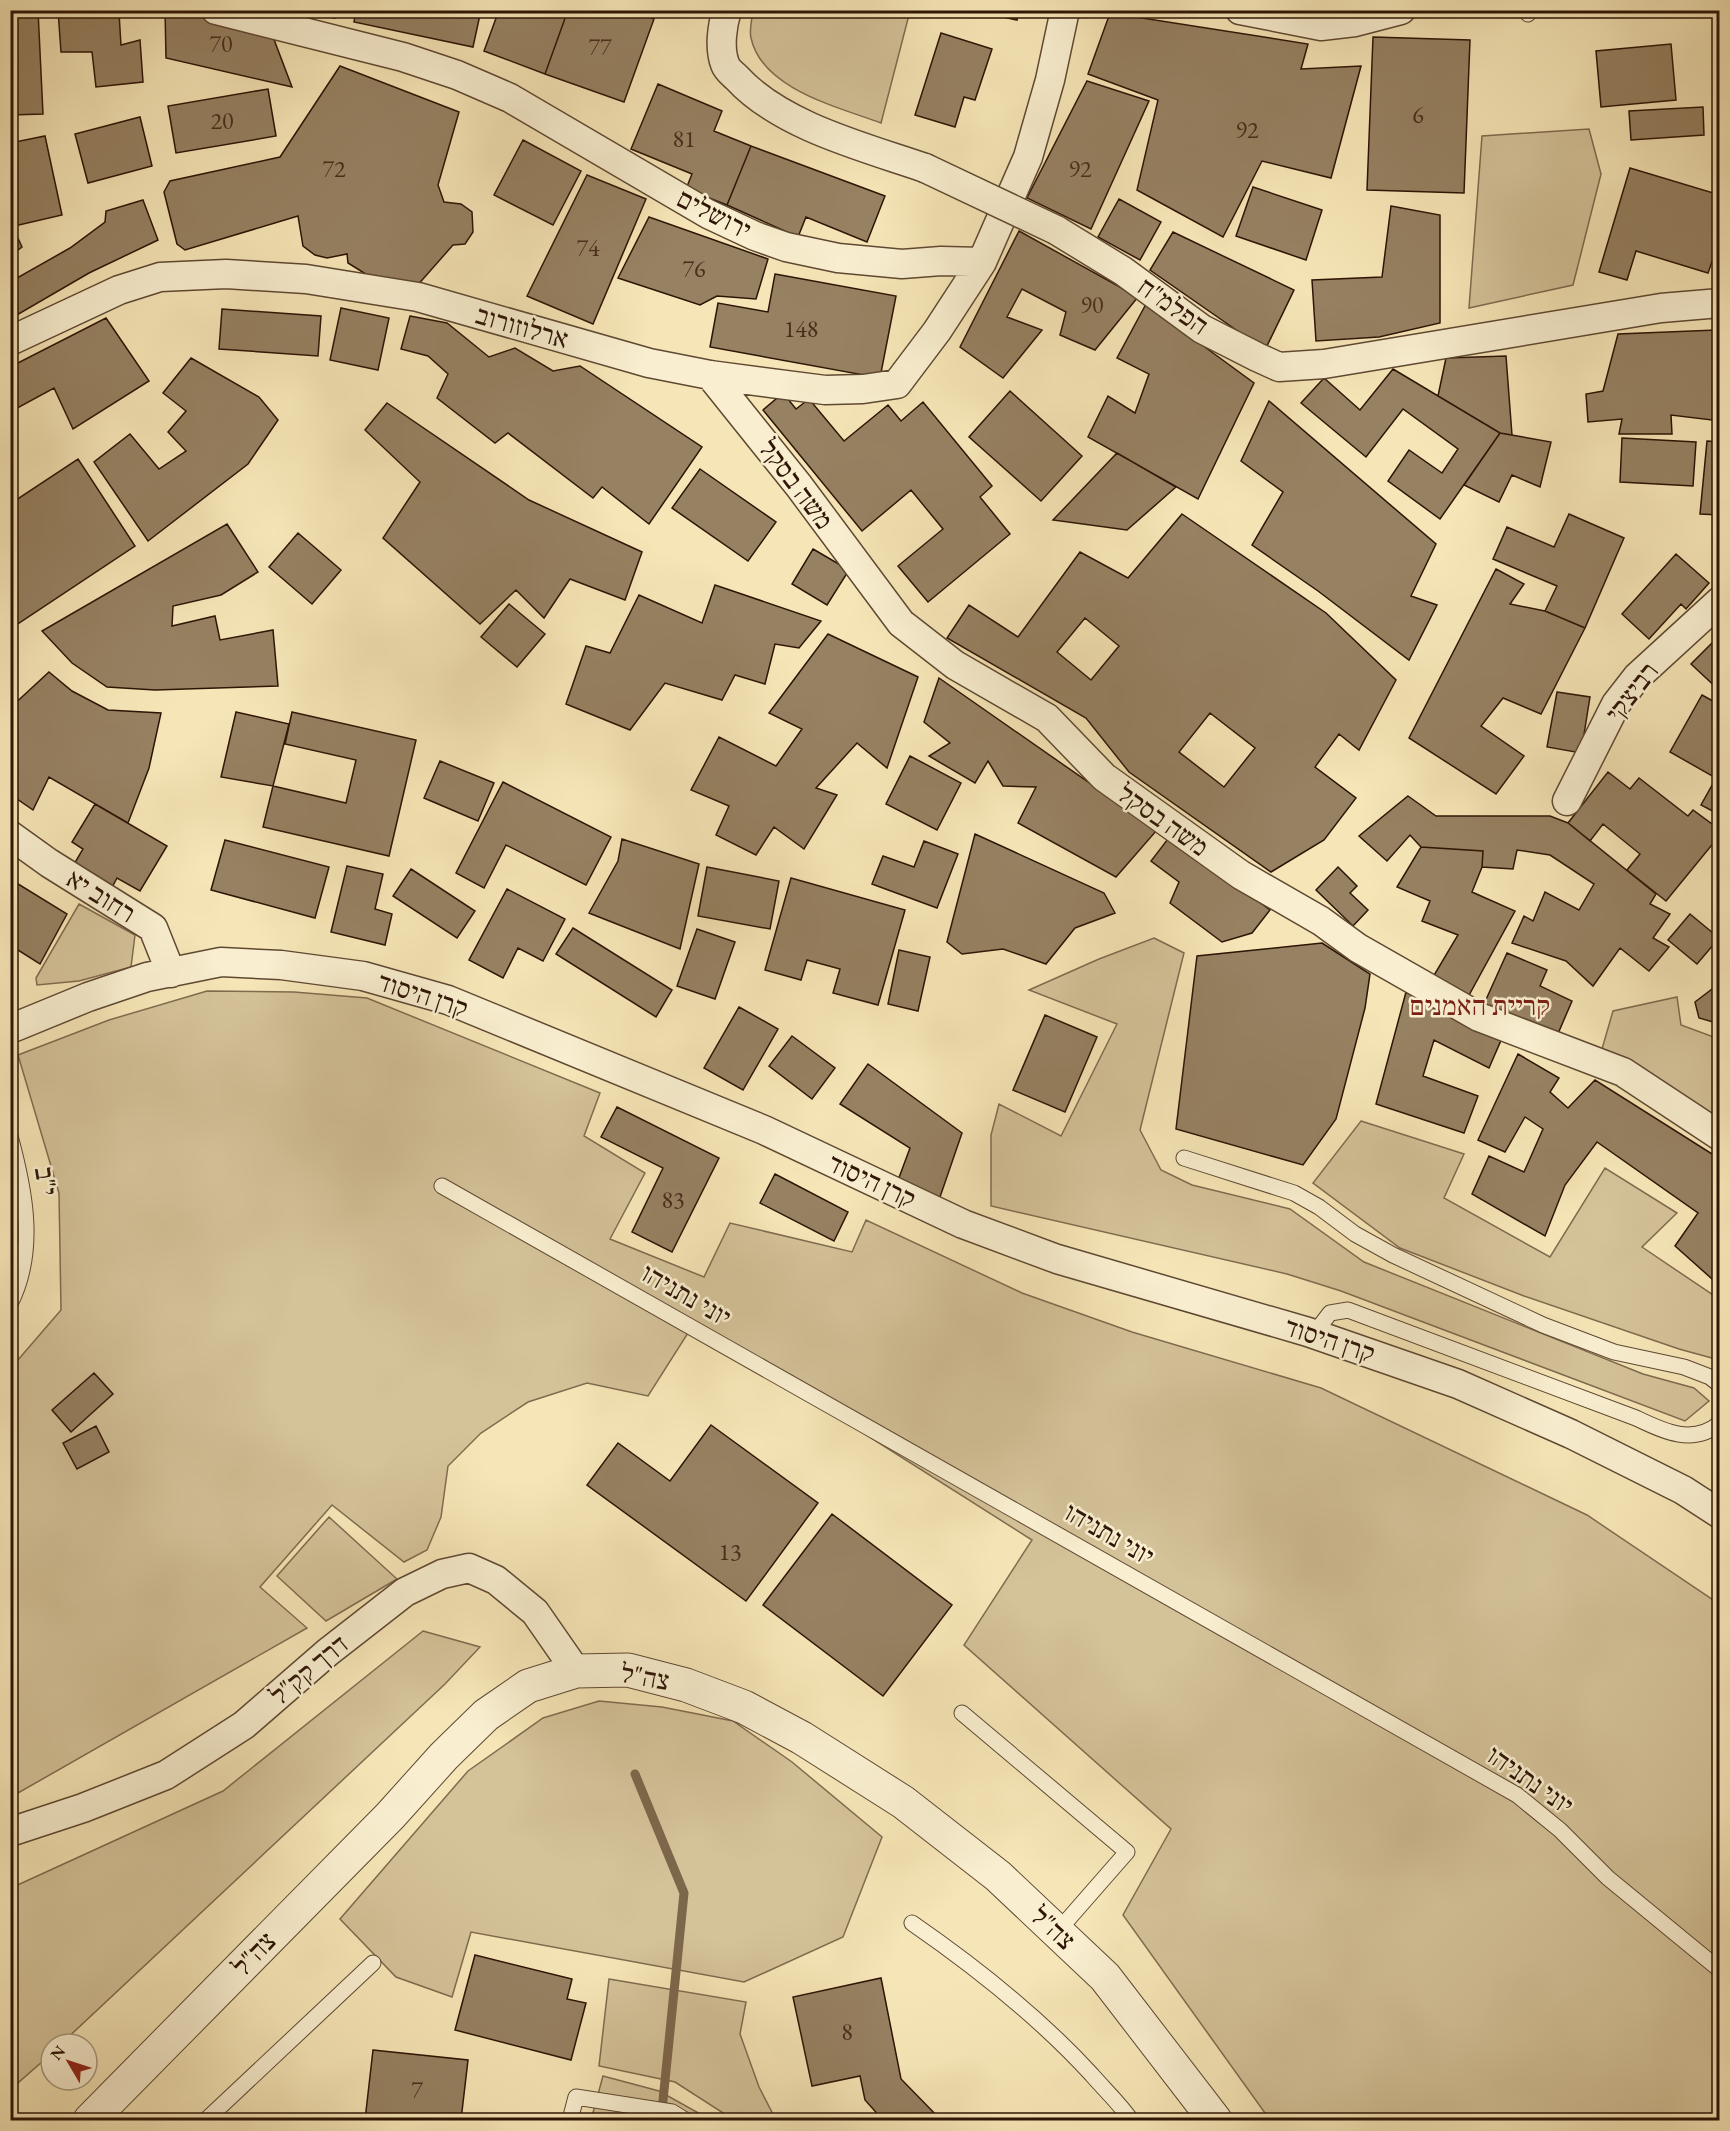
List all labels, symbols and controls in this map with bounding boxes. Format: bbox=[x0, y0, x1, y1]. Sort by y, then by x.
house number: 70 bbox=[209, 28, 233, 59]
house number: 77 bbox=[588, 31, 612, 62]
house number: 6 bbox=[1412, 99, 1424, 130]
house number: 20 bbox=[210, 105, 234, 136]
house number: 92 bbox=[1235, 114, 1259, 145]
house number: 81 bbox=[672, 123, 696, 154]
house number: 72 bbox=[322, 153, 346, 184]
house number: 92 bbox=[1068, 153, 1092, 184]
street label: ירושלים bbox=[671, 180, 757, 247]
house number: 74 bbox=[576, 232, 600, 263]
house number: 76 bbox=[682, 253, 706, 284]
street label: הפלמ"ח bbox=[1131, 269, 1216, 343]
house number: 90 bbox=[1080, 289, 1104, 320]
street label: ארלוזורוב bbox=[472, 297, 573, 356]
house number: 148 bbox=[784, 313, 818, 344]
street label: משה בסקל bbox=[751, 432, 842, 536]
street label: רביצקי bbox=[1597, 655, 1666, 729]
street label: משה בסקל bbox=[1111, 775, 1216, 864]
street label: רחוב יא bbox=[60, 861, 142, 930]
street label: קרן היסוד bbox=[374, 964, 473, 1026]
district label: קריית האמנים bbox=[1410, 987, 1550, 1023]
street label: קרן היסוד bbox=[823, 1145, 922, 1216]
street label: י"ב bbox=[27, 1164, 66, 1198]
house number: 83 bbox=[661, 1184, 685, 1215]
street label: יוני נתניהו bbox=[635, 1255, 738, 1334]
street label: קרן היסוד bbox=[1281, 1309, 1380, 1371]
street label: יוני נתניהו bbox=[1058, 1494, 1161, 1573]
house number: 13 bbox=[718, 1536, 742, 1567]
street label: דרך קק"ל bbox=[262, 1627, 355, 1713]
street label: צה"ל bbox=[618, 1655, 672, 1698]
street label: יוני נתניהו bbox=[1480, 1737, 1581, 1822]
street label: צה"ל bbox=[1023, 1898, 1083, 1957]
street label: צה"ל bbox=[224, 1924, 283, 1984]
house number: 8 bbox=[841, 2016, 853, 2047]
north arrow bbox=[39, 2032, 99, 2092]
text: N bbox=[45, 2041, 70, 2065]
house number: 7 bbox=[411, 2074, 423, 2105]

